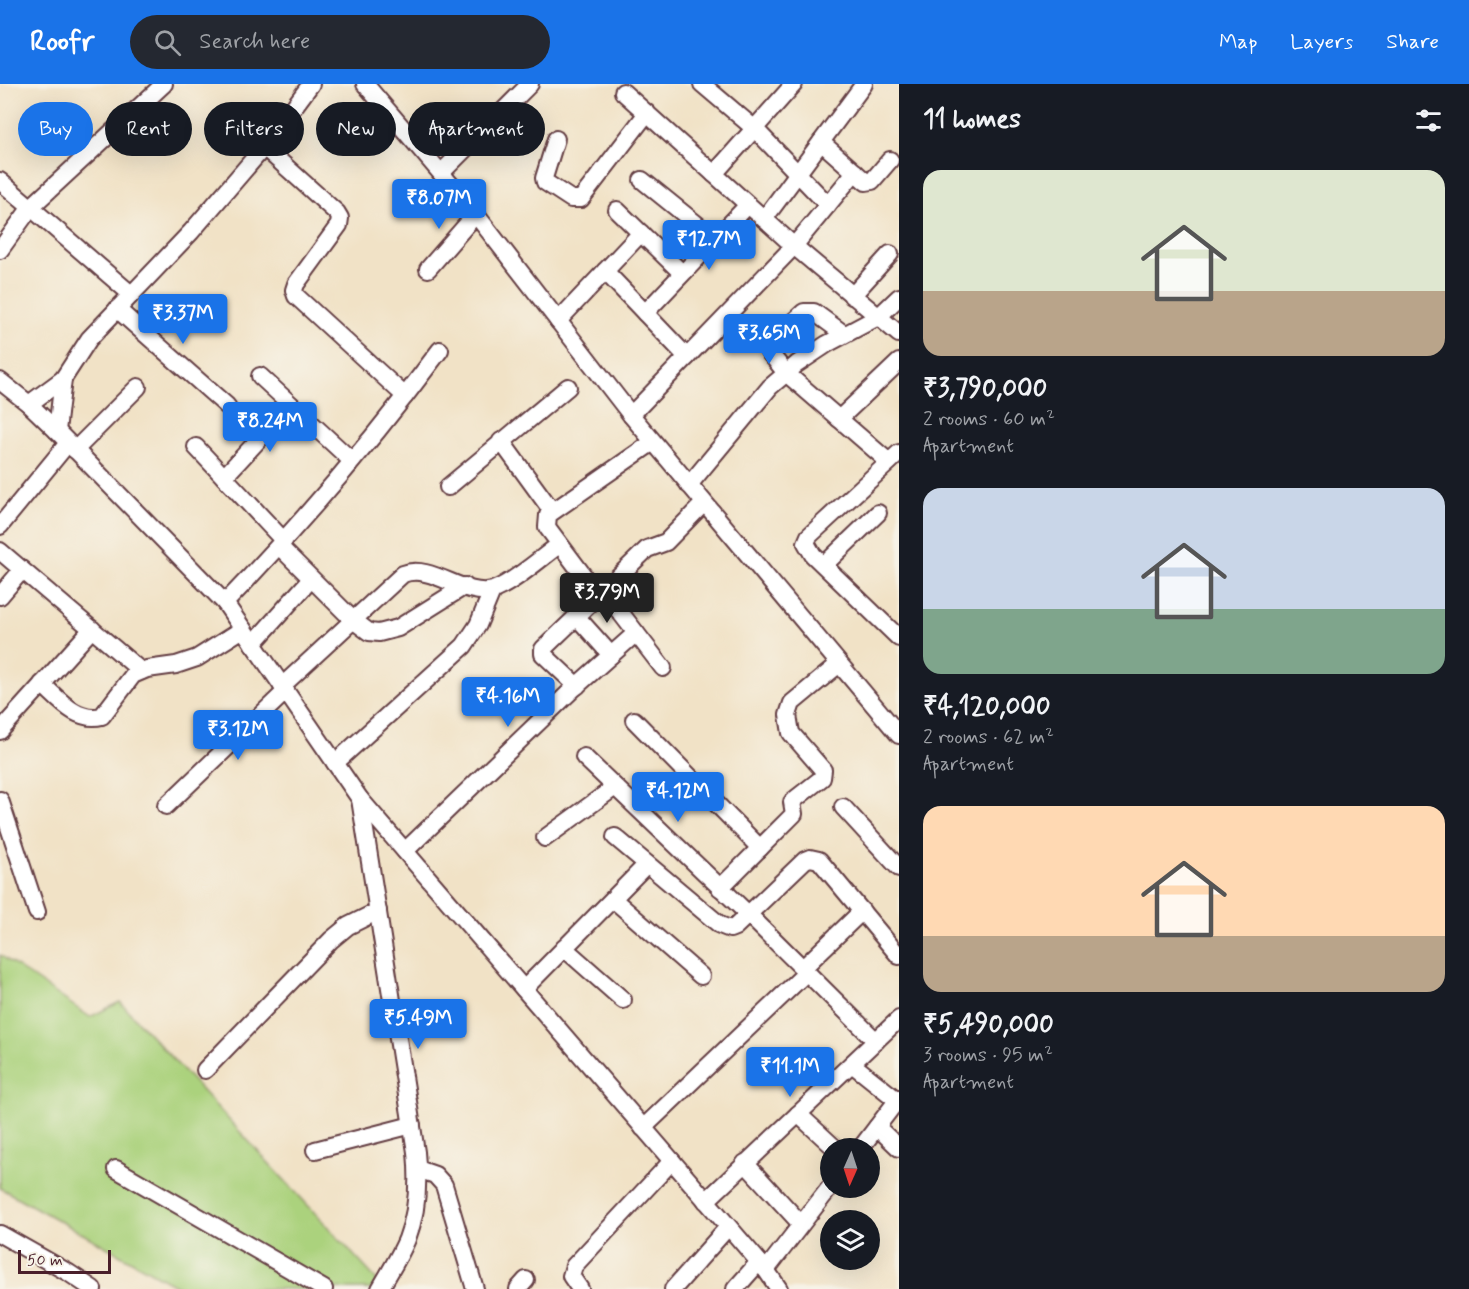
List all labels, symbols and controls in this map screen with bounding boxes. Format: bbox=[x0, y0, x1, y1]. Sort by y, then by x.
search box bbox=[130, 15, 550, 69]
text: Roofr bbox=[30, 24, 94, 61]
icon: search bbox=[151, 26, 184, 59]
text: Search here bbox=[199, 28, 310, 56]
text: Map bbox=[1219, 28, 1257, 56]
text: Layers bbox=[1290, 28, 1353, 56]
text: Share bbox=[1386, 28, 1439, 56]
chip: Buy bbox=[18, 102, 93, 156]
chip: Rent bbox=[105, 102, 192, 156]
chip: Filters bbox=[204, 102, 304, 156]
chip: New bbox=[316, 102, 396, 156]
chip: Apartment bbox=[408, 102, 545, 156]
text: 11 homes bbox=[923, 103, 1021, 137]
icon: filters bbox=[1412, 104, 1445, 137]
pin: ₹8.07M bbox=[390, 179, 488, 230]
text: ₹8.07M bbox=[406, 185, 472, 212]
icon: home bbox=[1130, 209, 1238, 317]
pin: ₹12.7M bbox=[660, 220, 758, 271]
text: ₹12.7M bbox=[677, 226, 741, 253]
pin: ₹3.37M bbox=[134, 294, 232, 345]
text: ₹3.37M bbox=[152, 300, 214, 327]
pin: ₹3.65M bbox=[720, 314, 818, 365]
text: ₹3.65M bbox=[737, 320, 801, 347]
text: ₹3,790,000 bbox=[923, 372, 1047, 406]
pin: ₹8.24M bbox=[221, 402, 319, 453]
text: 2 rooms · 60 m² bbox=[923, 406, 1055, 433]
text: ₹8.24M bbox=[237, 408, 303, 435]
text: Apartment bbox=[923, 433, 1014, 460]
icon: home bbox=[1130, 527, 1238, 635]
pin: ₹3.79M bbox=[558, 573, 656, 624]
text: ₹3.79M bbox=[574, 579, 640, 606]
pin: ₹4.16M bbox=[459, 677, 557, 728]
text: ₹4.16M bbox=[476, 683, 540, 710]
text: ₹4,120,000 bbox=[923, 690, 1050, 724]
pin: ₹3.12M bbox=[189, 710, 287, 761]
text: ₹3.12M bbox=[207, 716, 269, 743]
text: 2 rooms · 62 m² bbox=[923, 724, 1054, 751]
text: Apartment bbox=[923, 751, 1014, 778]
pin: ₹4.12M bbox=[629, 772, 727, 823]
text: ₹4.12M bbox=[646, 778, 710, 805]
icon: home bbox=[1130, 845, 1238, 953]
pin: ₹5.49M bbox=[369, 999, 467, 1050]
text: ₹5.49M bbox=[384, 1005, 452, 1032]
text: ₹5,490,000 bbox=[923, 1008, 1054, 1042]
text: 3 rooms · 95 m² bbox=[923, 1042, 1053, 1069]
pin: ₹11.1M bbox=[741, 1047, 839, 1098]
text: ₹11.1M bbox=[760, 1053, 820, 1080]
text: Apartment bbox=[923, 1069, 1014, 1096]
north arrow bbox=[820, 1138, 880, 1198]
map controls bbox=[820, 1138, 880, 1270]
button: layers bbox=[820, 1210, 880, 1270]
scale bar bbox=[18, 1247, 111, 1274]
text: 50 m bbox=[27, 1250, 63, 1271]

